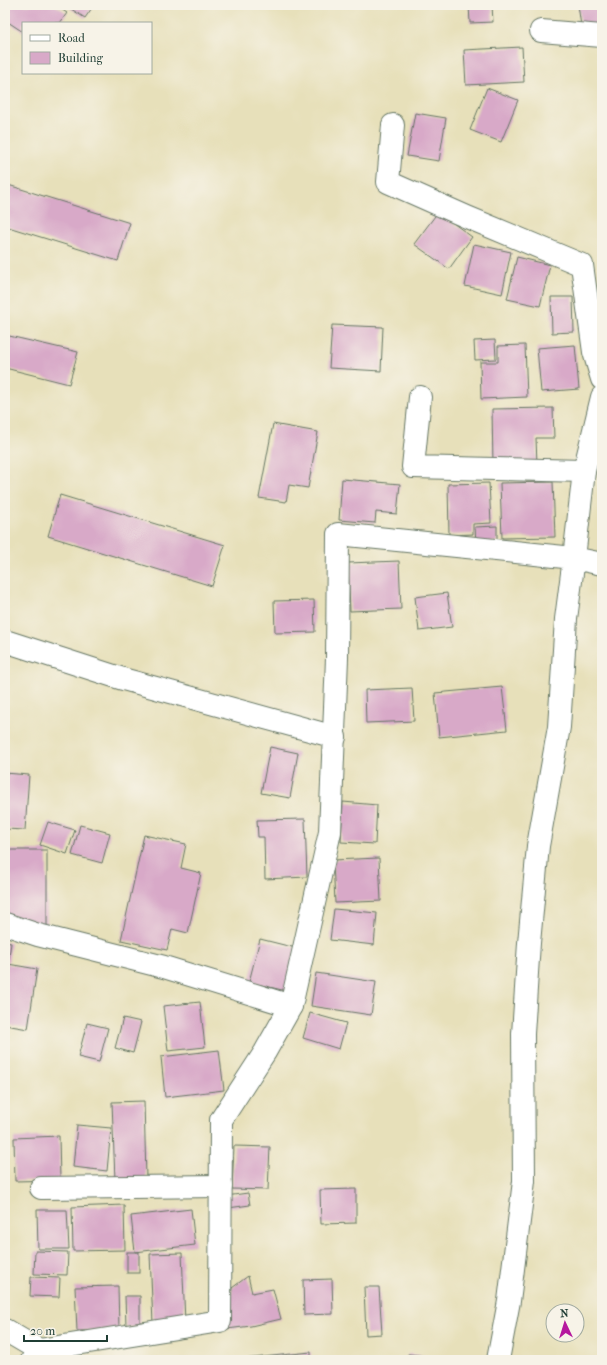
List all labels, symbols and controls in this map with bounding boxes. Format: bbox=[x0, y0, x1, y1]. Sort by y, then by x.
legend bbox=[22, 22, 152, 74]
text: Road bbox=[58, 31, 85, 45]
text: Building bbox=[58, 51, 103, 65]
north arrow bbox=[545, 1303, 585, 1343]
text: N bbox=[560, 1307, 570, 1320]
scale bar bbox=[24, 1317, 107, 1343]
text: 20 m bbox=[30, 1324, 55, 1338]

